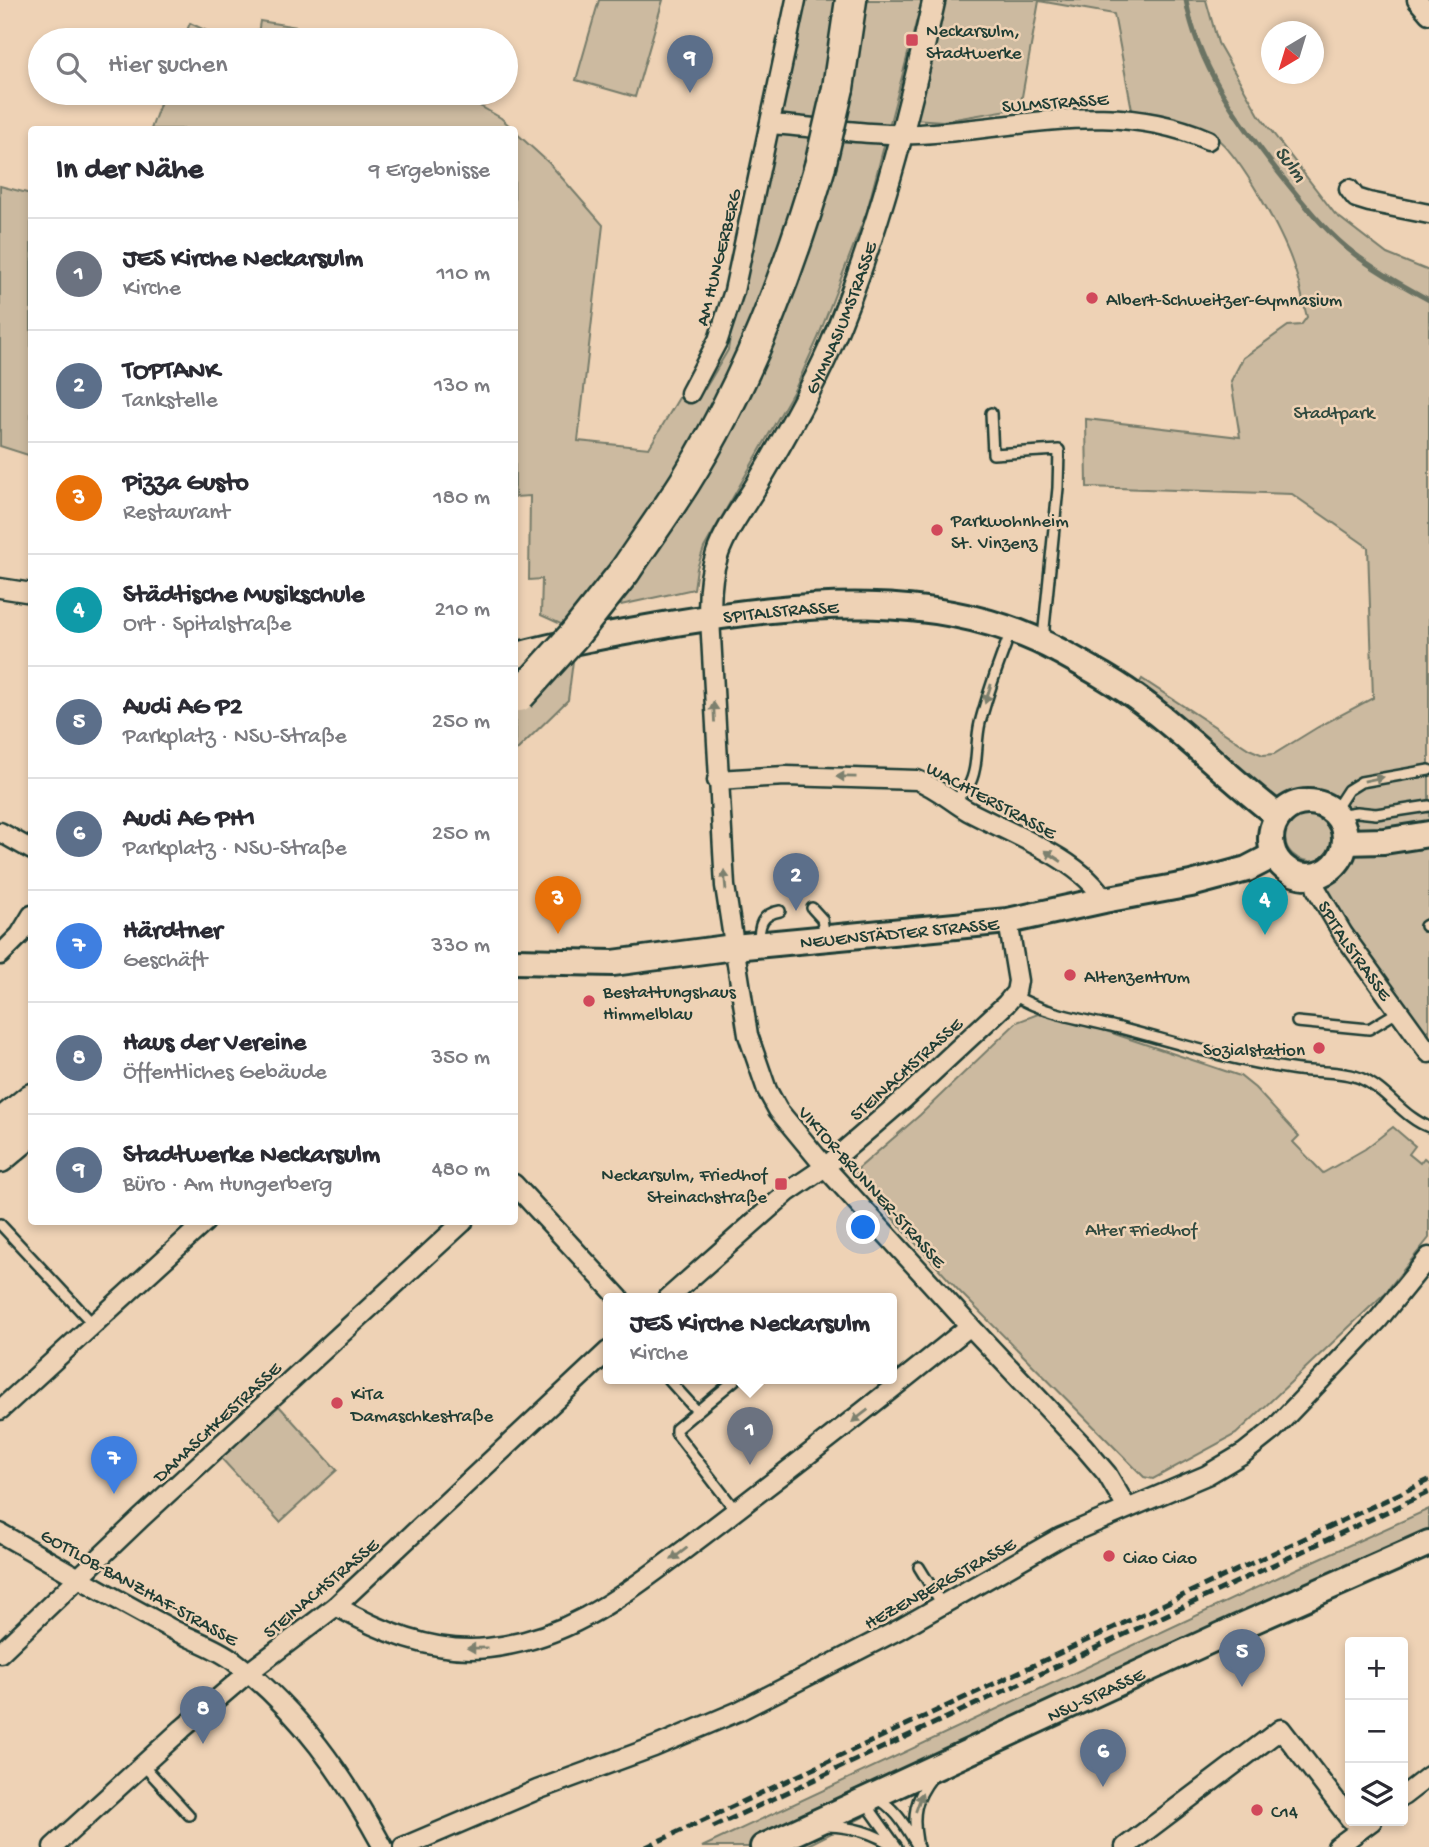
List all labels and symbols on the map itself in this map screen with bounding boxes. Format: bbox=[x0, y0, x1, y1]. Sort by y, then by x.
place label: Neckarsulm, Stadtwerke bbox=[926, 21, 1022, 66]
north arrow bbox=[1261, 21, 1324, 84]
marker: Neckarsulm, Stadtwerke bbox=[904, 32, 920, 48]
pin: 9 bbox=[667, 35, 713, 93]
street label: SULMSTRASSE bbox=[1001, 89, 1110, 120]
water label: Sulm bbox=[1267, 142, 1311, 188]
street label: AM HUNGERBERG bbox=[692, 186, 749, 329]
street label: GYMNASIUMSTRASSE bbox=[802, 238, 884, 399]
marker: Albert-Schweitzer-Gymnasium bbox=[1084, 290, 1100, 306]
place label: Albert-Schweitzer-Gymnasium bbox=[1106, 290, 1343, 313]
park label: Stadtpark bbox=[1293, 403, 1376, 426]
place label: Parkwohnheim St. Vinzenz bbox=[950, 511, 1069, 556]
marker: Parkwohnheim St. Vinzenz bbox=[929, 522, 945, 538]
street label: SPITALSTRASSE bbox=[722, 598, 840, 631]
one-way arrow bbox=[983, 683, 993, 704]
one-way arrow bbox=[709, 701, 720, 723]
street label: WACHTERSTRASSE bbox=[921, 758, 1061, 847]
one-way arrow bbox=[835, 771, 857, 783]
one-way arrow bbox=[1363, 774, 1385, 785]
one-way arrow bbox=[1044, 849, 1063, 862]
pin: 2 bbox=[773, 853, 819, 911]
one-way arrow bbox=[719, 869, 730, 891]
pin: 3 bbox=[535, 876, 581, 934]
pin: 4 bbox=[1242, 877, 1288, 935]
street label: SPITALSTRASSE bbox=[1311, 897, 1396, 1007]
street label: NEUENSTÄDTER STRASSE bbox=[799, 914, 1001, 956]
marker: Altenzentrum bbox=[1062, 967, 1078, 983]
place label: Altenzentrum bbox=[1084, 967, 1191, 990]
place label: Bestattungshaus Himmelblau bbox=[602, 982, 737, 1027]
marker: Bestattungshaus Himmelblau bbox=[581, 993, 597, 1009]
street label: STEINACHSTRASSE bbox=[846, 1013, 969, 1127]
place label: Sozialstation bbox=[1203, 1040, 1305, 1063]
marker: Sozialstation bbox=[1311, 1040, 1327, 1056]
street label: VIKTOR-BRUNNER-STRASSE bbox=[791, 1102, 950, 1275]
place label: Neckarsulm, Friedhof Steinachstraße bbox=[601, 1165, 769, 1210]
marker: Neckarsulm, Friedhof Steinachstraße bbox=[773, 1176, 789, 1192]
your location bbox=[846, 1210, 880, 1244]
park label: Alter Friedhof bbox=[1085, 1220, 1199, 1243]
street label: DAMASCHKESTRASSE bbox=[148, 1357, 288, 1490]
place label: KiTa Damaschkestraße bbox=[349, 1384, 493, 1429]
marker: KiTa Damaschkestraße bbox=[329, 1395, 345, 1411]
pin: 1 bbox=[727, 1407, 773, 1465]
one-way arrow bbox=[851, 1408, 869, 1423]
pin: 7 bbox=[91, 1436, 137, 1494]
street label: GOTTLOB-BANZHAF-STRASSE bbox=[36, 1525, 242, 1654]
street label: HEZENBERGSTRASSE bbox=[861, 1533, 1021, 1636]
street label: STEINACHSTRASSE bbox=[260, 1534, 386, 1645]
one-way arrow bbox=[670, 1546, 688, 1560]
marker: Ciao Ciao bbox=[1101, 1548, 1117, 1564]
place label: Ciao Ciao bbox=[1123, 1548, 1197, 1571]
pin: 5 bbox=[1219, 1629, 1265, 1687]
one-way arrow bbox=[465, 1642, 487, 1654]
street label: NSU-STRASSE bbox=[1044, 1664, 1150, 1729]
pin: 8 bbox=[180, 1686, 226, 1744]
pin: 6 bbox=[1080, 1729, 1126, 1787]
one-way arrow bbox=[914, 1791, 925, 1812]
marker: C14 bbox=[1249, 1802, 1265, 1818]
place label: C14 bbox=[1271, 1802, 1298, 1825]

